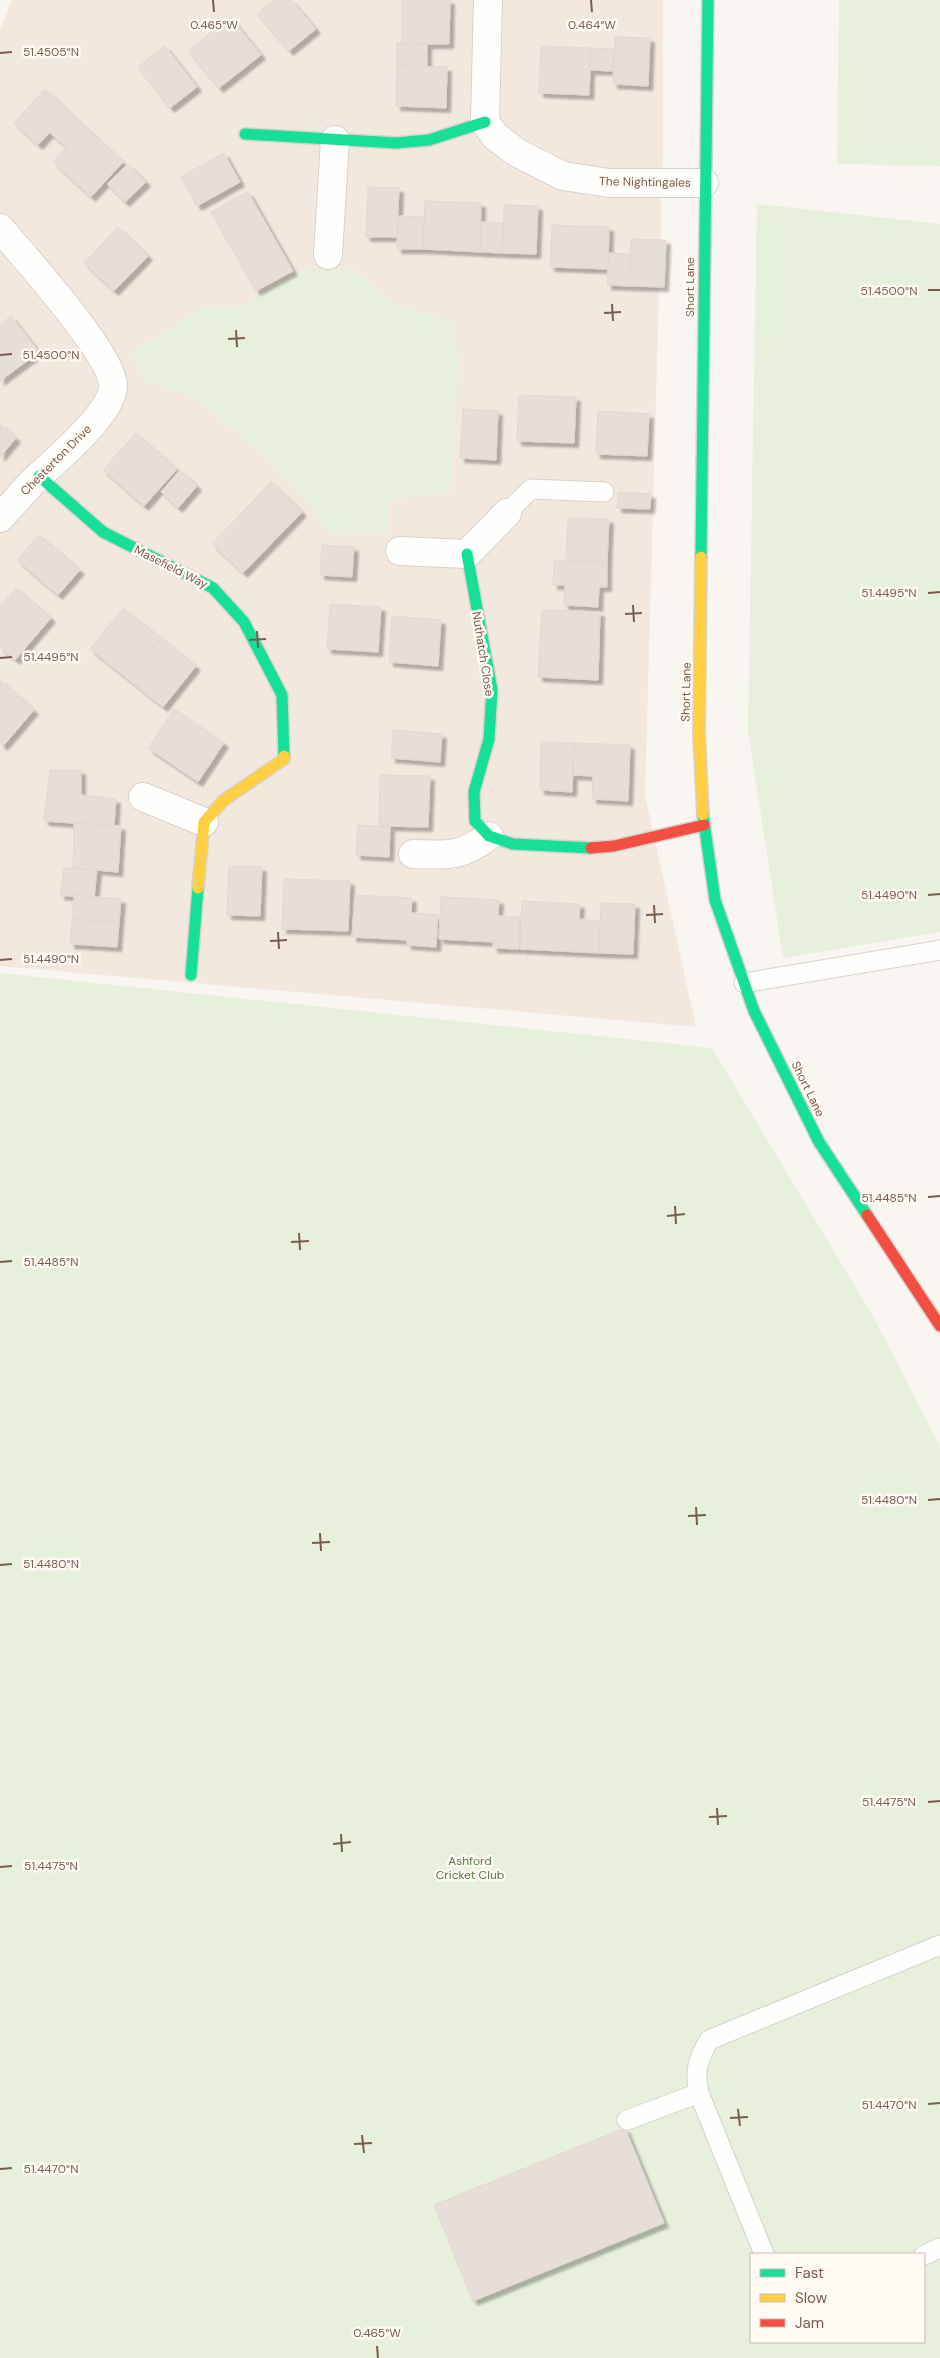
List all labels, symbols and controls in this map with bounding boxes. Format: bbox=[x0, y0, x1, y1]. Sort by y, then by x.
text: 0.465°W bbox=[190, 17, 238, 33]
text: 0.464°W bbox=[568, 17, 616, 33]
text: 51.4505°N bbox=[23, 44, 79, 60]
street label: The Nightingales bbox=[599, 173, 691, 191]
street label: Short Lane bbox=[682, 257, 698, 317]
text: 51.4500°N bbox=[861, 283, 917, 299]
text: 51.4500°N bbox=[23, 347, 79, 363]
street label: Chesterton Drive bbox=[17, 421, 95, 499]
street label: Masefield Way bbox=[132, 542, 211, 593]
text: 51.4495°N bbox=[861, 585, 917, 601]
street label: Nuthatch Close bbox=[468, 610, 498, 698]
text: 51.4495°N bbox=[23, 649, 79, 665]
street label: Short Lane bbox=[677, 662, 695, 722]
text: 51.4490°N bbox=[861, 887, 917, 903]
text: 51.4490°N bbox=[23, 951, 79, 967]
street label: Short Lane bbox=[788, 1059, 828, 1120]
text: 51.4485°N bbox=[861, 1190, 917, 1206]
text: 51.4485°N bbox=[23, 1254, 79, 1270]
text: 51.4480°N bbox=[861, 1492, 917, 1508]
text: 51.4480°N bbox=[23, 1556, 79, 1572]
text: 51.4475°N bbox=[862, 1794, 916, 1810]
park label: Ashford Cricket Club bbox=[436, 1853, 504, 1883]
text: 51.4475°N bbox=[24, 1858, 78, 1874]
text: 51.4470°N bbox=[862, 2097, 916, 2113]
text: 51.4470°N bbox=[24, 2161, 78, 2177]
legend bbox=[750, 2253, 925, 2343]
text: Fast bbox=[795, 2263, 824, 2283]
text: Slow bbox=[795, 2288, 828, 2308]
text: Jam bbox=[795, 2313, 824, 2333]
text: 0.465°W bbox=[353, 2325, 401, 2341]

